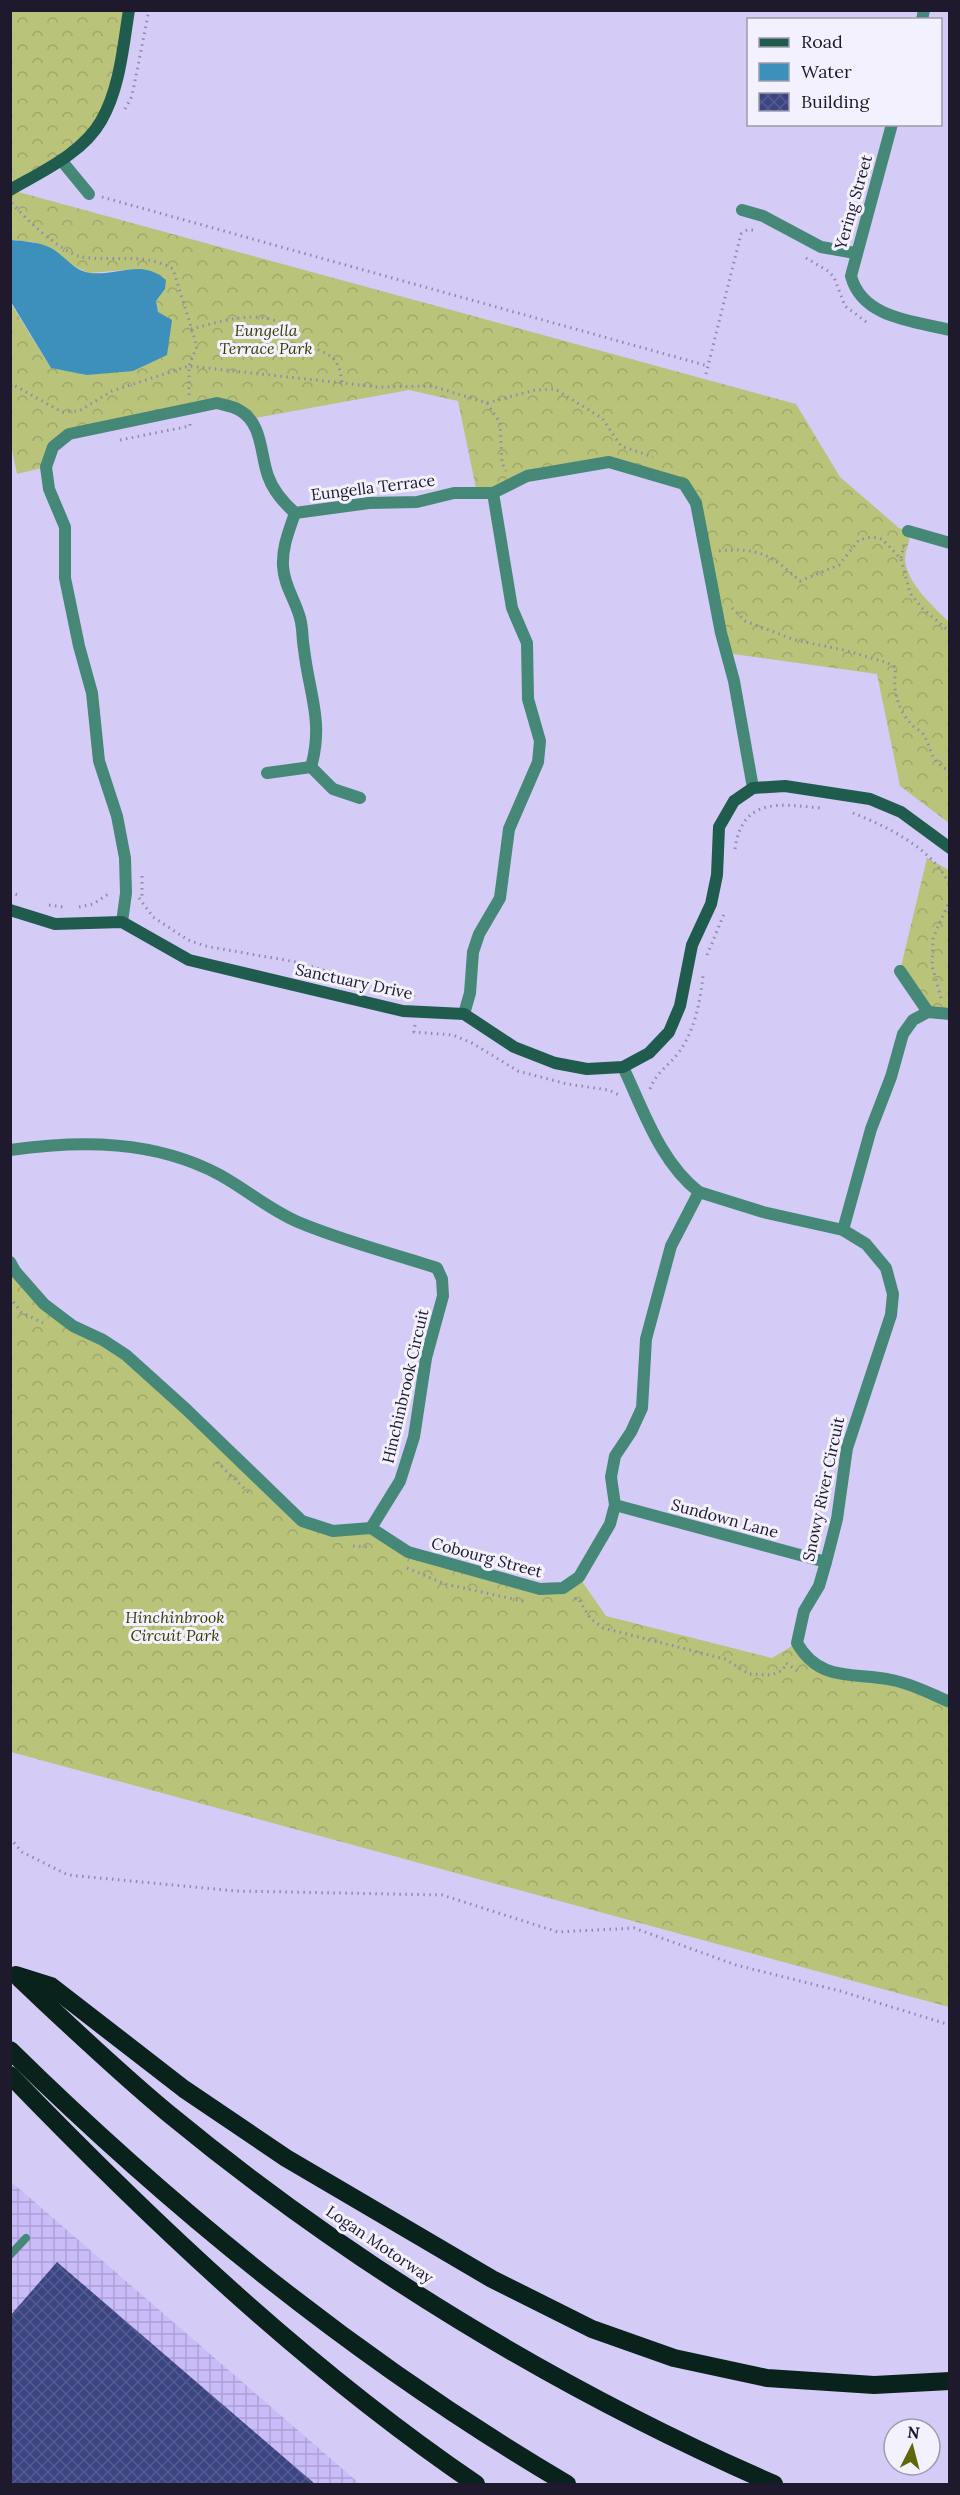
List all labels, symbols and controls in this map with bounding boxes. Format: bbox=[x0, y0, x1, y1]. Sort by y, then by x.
legend bbox=[747, 18, 942, 126]
text: Road bbox=[801, 30, 843, 53]
text: Water bbox=[801, 60, 852, 83]
text: Building bbox=[801, 90, 871, 113]
street label: Yering Street bbox=[830, 152, 876, 253]
park label: Eungella Terrace Park bbox=[219, 320, 313, 358]
street label: Eungella Terrace bbox=[310, 469, 437, 505]
street label: Sanctuary Drive bbox=[294, 959, 415, 1003]
street label: Hinchinbrook Circuit bbox=[377, 1306, 433, 1465]
street label: Snowy River Circuit bbox=[798, 1414, 848, 1563]
street label: Sundown Lane bbox=[669, 1494, 781, 1542]
street label: Cobourg Street bbox=[429, 1533, 545, 1582]
park label: Hinchinbrook Circuit Park bbox=[125, 1607, 225, 1645]
street label: Logan Motorway bbox=[322, 2201, 438, 2288]
north arrow bbox=[882, 2417, 942, 2477]
text: N bbox=[906, 2421, 921, 2443]

